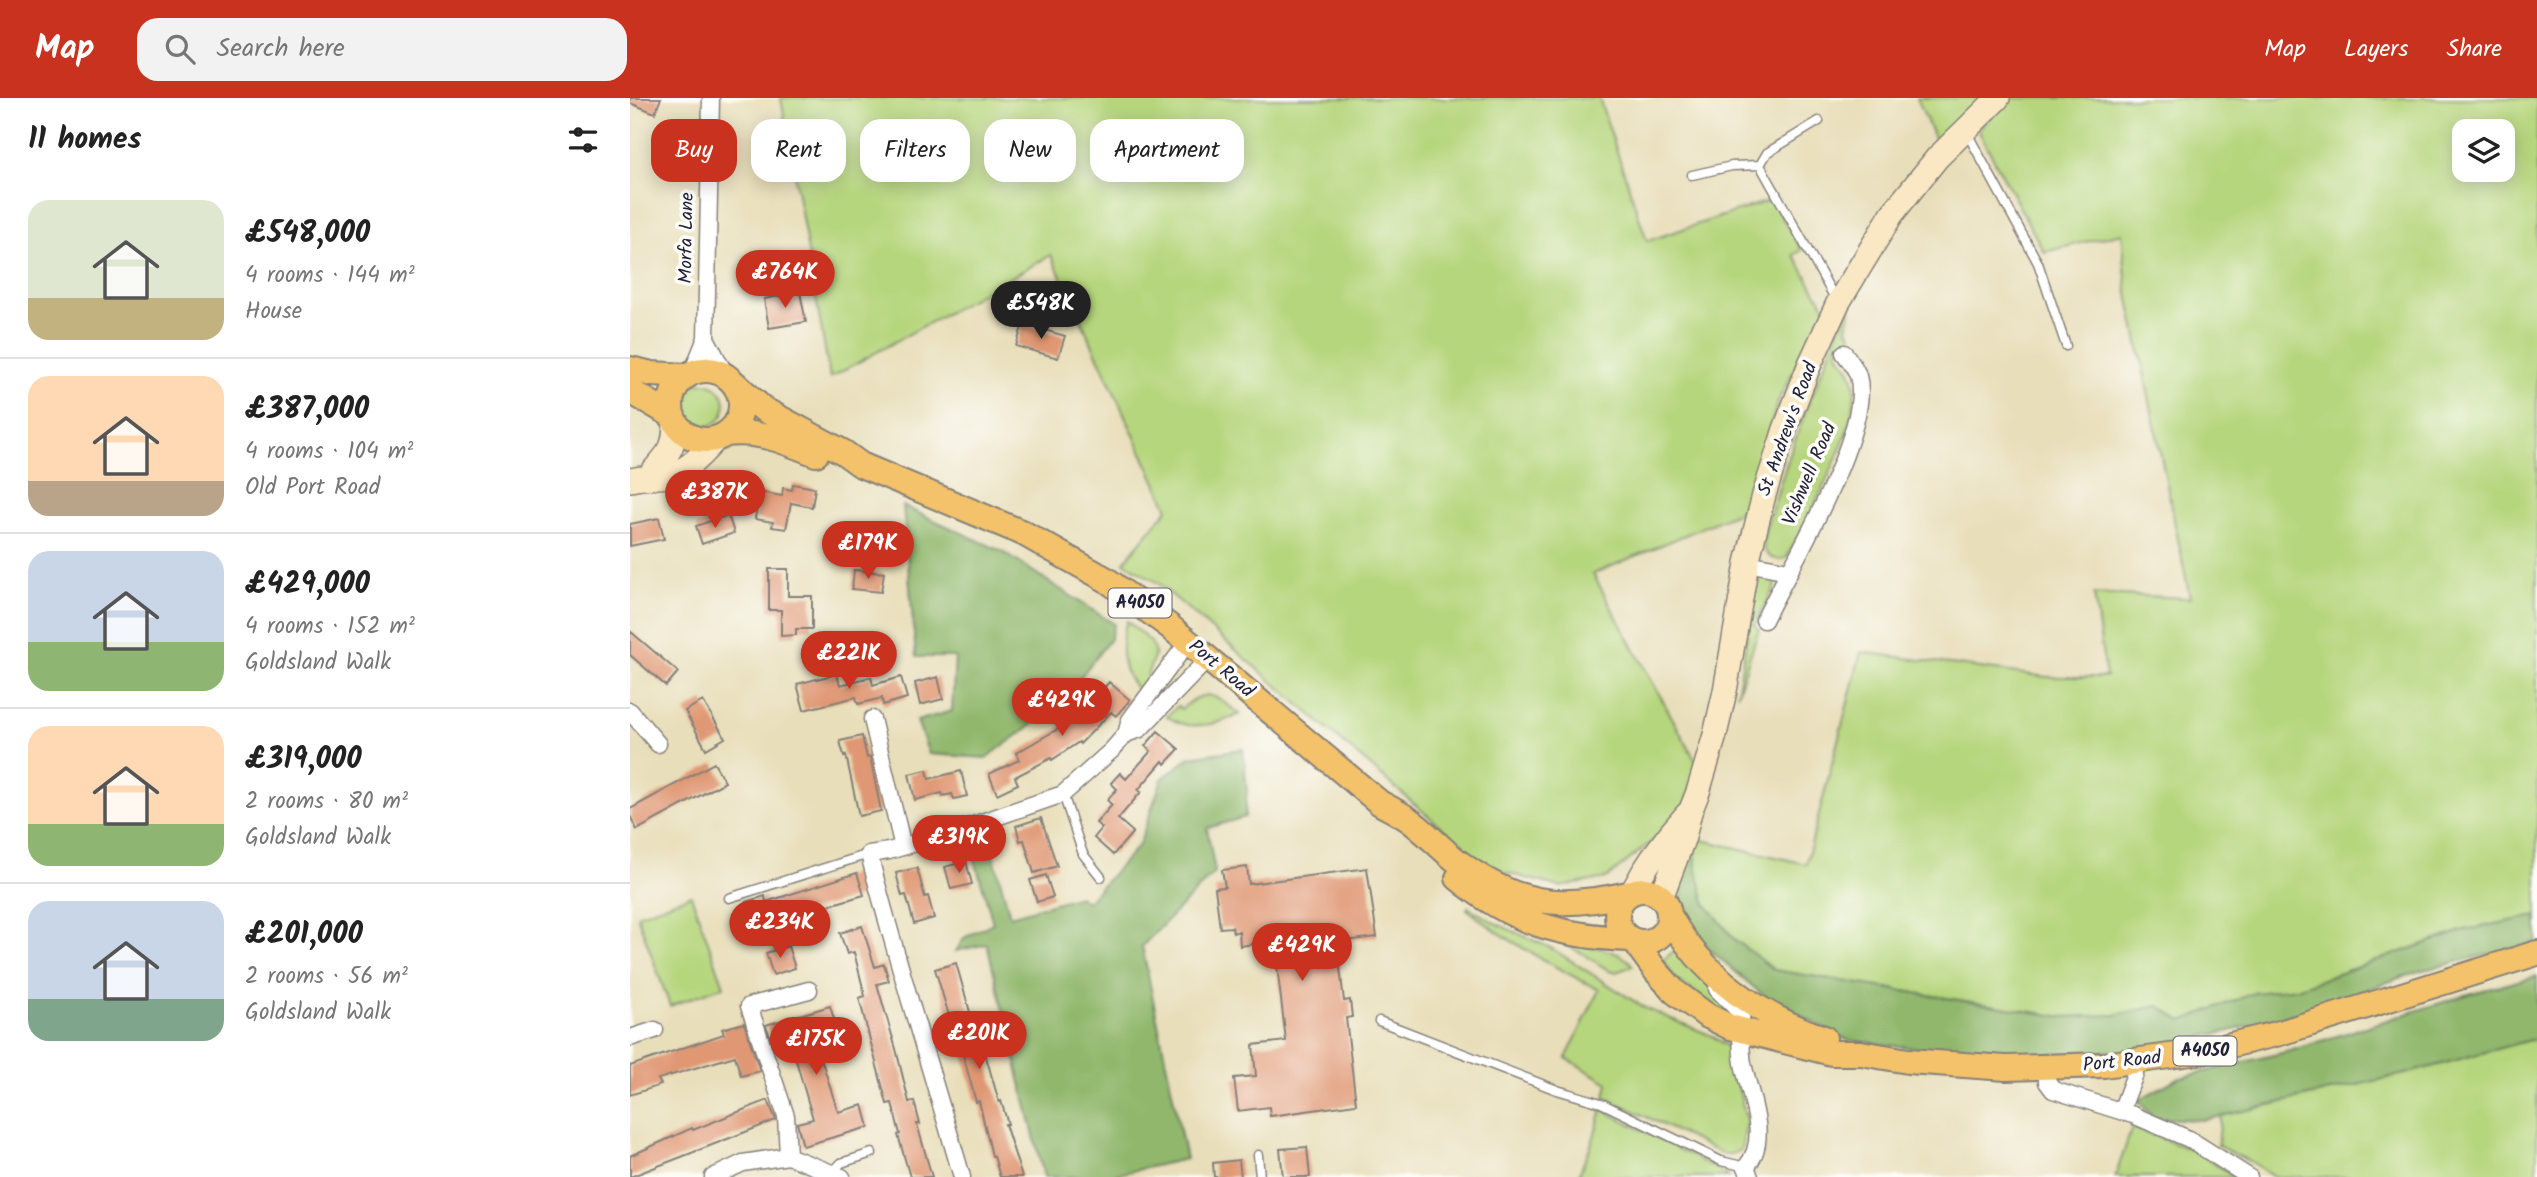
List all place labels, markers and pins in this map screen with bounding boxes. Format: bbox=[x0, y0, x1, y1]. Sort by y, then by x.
pin: £764K bbox=[736, 250, 834, 310]
pin: £548K bbox=[992, 282, 1090, 341]
pin: £387K bbox=[666, 470, 764, 530]
pin: £179K bbox=[819, 522, 917, 581]
pin: £221K bbox=[800, 632, 898, 691]
pin: £429K bbox=[1013, 678, 1111, 738]
pin: £319K bbox=[910, 816, 1008, 875]
pin: £234K bbox=[731, 900, 829, 960]
pin: £429K bbox=[1253, 924, 1351, 983]
pin: £201K bbox=[930, 1012, 1028, 1071]
pin: £175K bbox=[767, 1018, 865, 1077]

